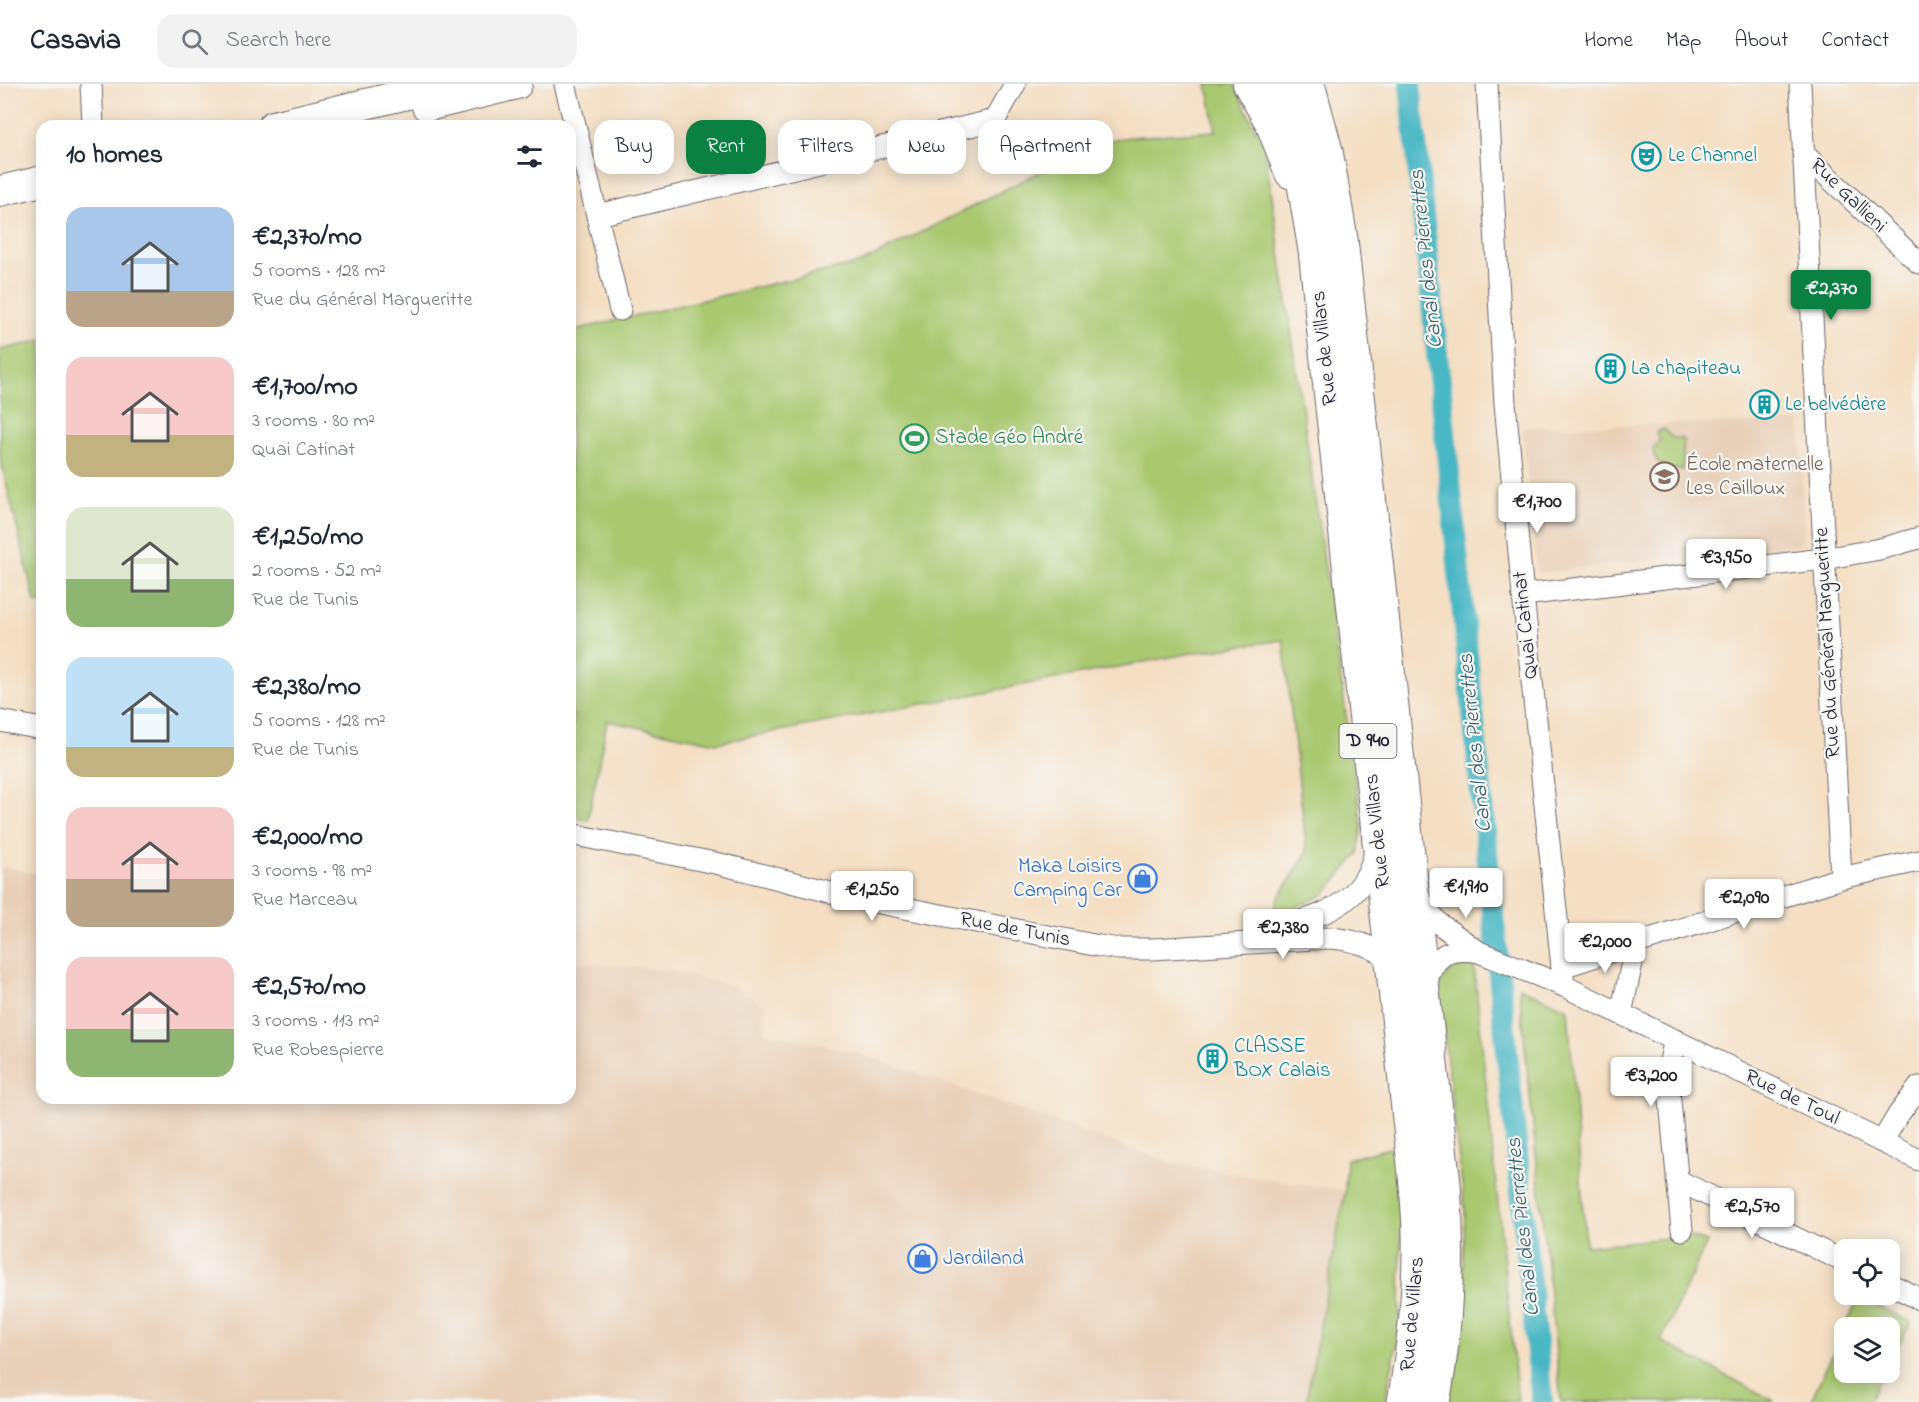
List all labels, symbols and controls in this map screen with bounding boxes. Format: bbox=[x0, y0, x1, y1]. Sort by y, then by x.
search box bbox=[157, 14, 577, 68]
text: Casavia bbox=[30, 21, 121, 62]
icon: search bbox=[178, 25, 211, 58]
text: Search here bbox=[226, 25, 331, 57]
text: Home bbox=[1584, 26, 1633, 56]
text: Map bbox=[1666, 26, 1701, 56]
text: About bbox=[1734, 26, 1788, 56]
text: Contact bbox=[1821, 26, 1889, 56]
chip: Buy bbox=[594, 120, 674, 174]
chip: Rent bbox=[686, 120, 766, 174]
chip: Filters bbox=[778, 120, 875, 174]
chip: New bbox=[887, 120, 966, 174]
chip: Apartment bbox=[978, 120, 1113, 174]
text: 10 homes bbox=[66, 137, 163, 175]
icon: filters bbox=[513, 140, 546, 173]
theatre icon: Le Channel bbox=[1631, 140, 1663, 172]
place label: Le Channel bbox=[1668, 141, 1757, 171]
street label: Rue Gallieni bbox=[1803, 151, 1893, 241]
water label: Canal des Pierrettes bbox=[1402, 167, 1452, 350]
text: €2,370/mo bbox=[252, 219, 362, 257]
icon: home bbox=[114, 231, 186, 303]
text: 5 rooms · 128 m² bbox=[252, 257, 386, 286]
pin: €2,370 bbox=[1782, 270, 1880, 321]
text: €2,370 bbox=[1805, 275, 1857, 304]
text: Rue du Général Margueritte bbox=[252, 286, 472, 315]
street label: Rue de Villars bbox=[1304, 289, 1346, 407]
building icon: La chapiteau bbox=[1594, 353, 1626, 385]
place label: La chapiteau bbox=[1631, 354, 1741, 384]
text: €1,700/mo bbox=[252, 369, 358, 407]
icon: home bbox=[114, 381, 186, 453]
building icon: Le belvédère bbox=[1748, 389, 1780, 421]
place label: Le belvédère bbox=[1785, 390, 1887, 420]
text: 3 rooms · 80 m² bbox=[252, 407, 375, 436]
sports icon: Stade Géo André bbox=[898, 422, 930, 454]
place label: Stade Géo André bbox=[935, 423, 1084, 453]
text: Quai Catinat bbox=[252, 436, 355, 465]
place label: École maternelle Les Cailloux bbox=[1686, 450, 1824, 504]
school or university icon: École maternelle Les Cailloux bbox=[1649, 461, 1681, 493]
pin: €1,700 bbox=[1488, 483, 1586, 534]
text: €1,700 bbox=[1512, 488, 1562, 517]
text: €1,250/mo bbox=[252, 519, 364, 557]
street label: Rue du Général Margueritte bbox=[1807, 526, 1851, 759]
icon: home bbox=[114, 531, 186, 603]
pin: €3,950 bbox=[1677, 539, 1775, 590]
text: €3,950 bbox=[1700, 544, 1752, 573]
text: 2 rooms · 52 m² bbox=[252, 557, 382, 586]
street label: Quai Catinat bbox=[1505, 570, 1547, 680]
text: Rue de Tunis bbox=[252, 586, 359, 615]
water label: Canal des Pierrettes bbox=[1451, 651, 1501, 834]
text: €2,380/mo bbox=[252, 669, 361, 707]
icon: home bbox=[114, 681, 186, 753]
text: 5 rooms · 128 m² bbox=[252, 707, 386, 736]
road number: D 940 bbox=[1340, 724, 1396, 758]
text: Rue de Tunis bbox=[252, 736, 359, 765]
street label: Rue de Villars bbox=[1357, 772, 1399, 890]
text: €2,000/mo bbox=[252, 819, 363, 857]
icon: home bbox=[114, 831, 186, 903]
place label: Maka Loisirs Camping Car bbox=[1013, 852, 1122, 908]
text: 3 rooms · 98 m² bbox=[252, 857, 372, 886]
shop icon: Maka Loisirs Camping Car bbox=[1127, 863, 1159, 895]
pin: €1,910 bbox=[1417, 868, 1515, 919]
pin: €1,250 bbox=[823, 871, 921, 922]
text: €1,910 bbox=[1444, 873, 1488, 902]
text: €1,250 bbox=[845, 876, 899, 905]
pin: €2,090 bbox=[1695, 879, 1793, 930]
text: €2,090 bbox=[1719, 884, 1769, 913]
text: Rue Marceau bbox=[252, 886, 358, 915]
street label: Rue de Tunis bbox=[957, 905, 1073, 955]
pin: €2,380 bbox=[1234, 909, 1332, 960]
text: €2,380 bbox=[1257, 914, 1309, 943]
pin: €2,000 bbox=[1556, 923, 1654, 974]
text: €2,000 bbox=[1578, 928, 1632, 957]
text: €2,570/mo bbox=[252, 969, 366, 1007]
icon: home bbox=[114, 981, 186, 1053]
text: 3 rooms · 113 m² bbox=[252, 1007, 380, 1036]
place label: CLASSE BOX Calais bbox=[1233, 1032, 1331, 1086]
text: Rue Robespierre bbox=[252, 1036, 384, 1065]
building icon: CLASSE BOX Calais bbox=[1197, 1043, 1229, 1075]
pin: €3,200 bbox=[1602, 1057, 1700, 1108]
text: €3,200 bbox=[1625, 1062, 1677, 1091]
street label: Rue de Toul bbox=[1739, 1062, 1845, 1134]
water label: Canal des Pierrettes bbox=[1499, 1135, 1549, 1318]
pin: €2,570 bbox=[1703, 1188, 1801, 1239]
text: €2,570 bbox=[1724, 1193, 1780, 1222]
map controls bbox=[1834, 1239, 1900, 1383]
button: locate bbox=[1834, 1239, 1900, 1305]
shop icon: Jardiland bbox=[906, 1243, 938, 1275]
place label: Jardiland bbox=[943, 1244, 1024, 1274]
street label: Rue de Villars bbox=[1393, 1255, 1433, 1373]
button: layers bbox=[1834, 1317, 1900, 1383]

